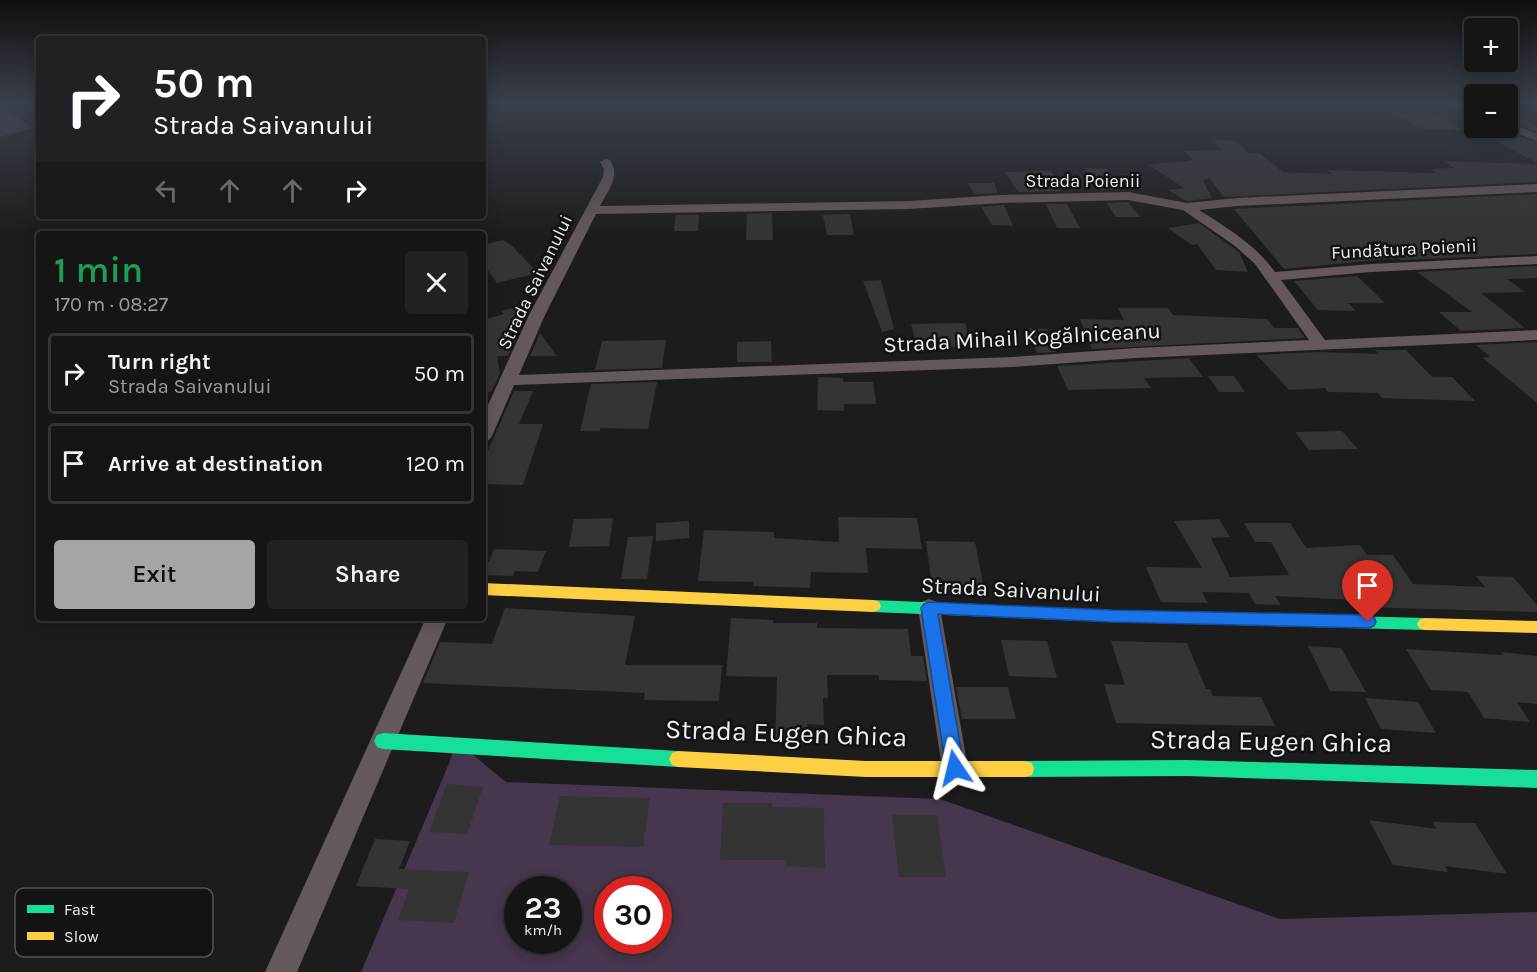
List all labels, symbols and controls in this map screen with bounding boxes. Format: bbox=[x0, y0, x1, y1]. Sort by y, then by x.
map controls bbox=[1464, 18, 1518, 138]
button: + bbox=[1464, 18, 1518, 72]
text: 50 m bbox=[153, 58, 255, 108]
icon: right bbox=[54, 60, 132, 138]
button: − bbox=[1464, 84, 1518, 138]
text: Strada Saivanului bbox=[153, 109, 374, 141]
street label: Strada Poienii bbox=[1026, 170, 1140, 192]
icon: left bbox=[150, 174, 183, 207]
icon: ahead bbox=[213, 174, 246, 207]
icon: ahead bbox=[276, 174, 309, 207]
icon: right bbox=[339, 174, 372, 207]
street label: Strada Saivanului bbox=[493, 211, 577, 353]
street label: Fundătura Poienii bbox=[1331, 234, 1477, 264]
text: 1 min bbox=[54, 249, 143, 291]
button: close bbox=[405, 251, 468, 314]
text: 170 m · 08:27 bbox=[54, 293, 168, 316]
street label: Strada Mihail Kogălniceanu bbox=[883, 318, 1161, 358]
text: Turn right bbox=[108, 349, 211, 375]
icon: right bbox=[57, 357, 90, 390]
text: 50 m bbox=[414, 361, 465, 387]
text: Strada Saivanului bbox=[108, 375, 271, 398]
icon: arrive bbox=[57, 447, 90, 480]
text: Arrive at destination bbox=[108, 451, 323, 477]
text: 120 m bbox=[406, 451, 465, 477]
button: Exit bbox=[54, 540, 255, 609]
button: Share bbox=[267, 540, 468, 609]
pin bbox=[1342, 560, 1393, 622]
icon: arrive bbox=[1351, 569, 1384, 602]
street label: Strada Saivanului bbox=[920, 572, 1101, 608]
street label: Strada Eugen Ghica bbox=[664, 713, 908, 753]
street label: Strada Eugen Ghica bbox=[1150, 723, 1392, 759]
position arrow bbox=[923, 736, 987, 800]
speed limit sign: 30 bbox=[594, 876, 672, 954]
legend bbox=[15, 888, 213, 957]
text: 23 bbox=[525, 890, 561, 926]
text: Fast bbox=[64, 900, 95, 919]
text: km/h bbox=[524, 921, 562, 939]
text: Slow bbox=[64, 927, 99, 946]

